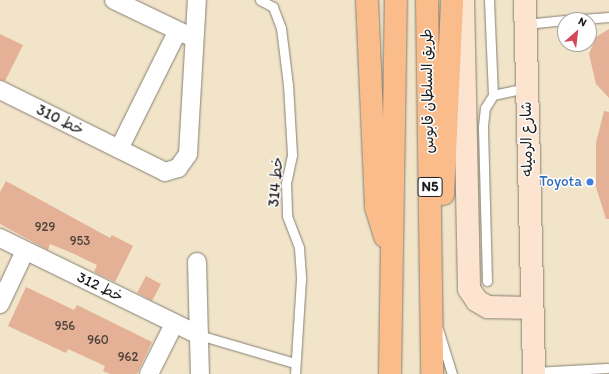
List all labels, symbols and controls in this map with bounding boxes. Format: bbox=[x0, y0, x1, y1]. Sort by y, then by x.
north arrow bbox=[557, 12, 597, 52]
text: N bbox=[576, 14, 589, 29]
street label: طريق السلطان قابوس bbox=[418, 28, 438, 154]
street label: خط 310 bbox=[33, 101, 87, 139]
street label: شارع الرميله bbox=[517, 101, 537, 177]
street label: خط 314 bbox=[265, 156, 287, 208]
place label: Toyota bbox=[539, 173, 582, 191]
road number: N5 bbox=[417, 175, 443, 199]
marker: Toyota bbox=[585, 177, 595, 187]
house number: 929 bbox=[35, 219, 55, 235]
house number: 953 bbox=[70, 233, 90, 249]
street label: خط 312 bbox=[74, 268, 126, 306]
house number: 956 bbox=[55, 318, 75, 334]
house number: 960 bbox=[87, 332, 109, 348]
house number: 962 bbox=[118, 349, 138, 365]

